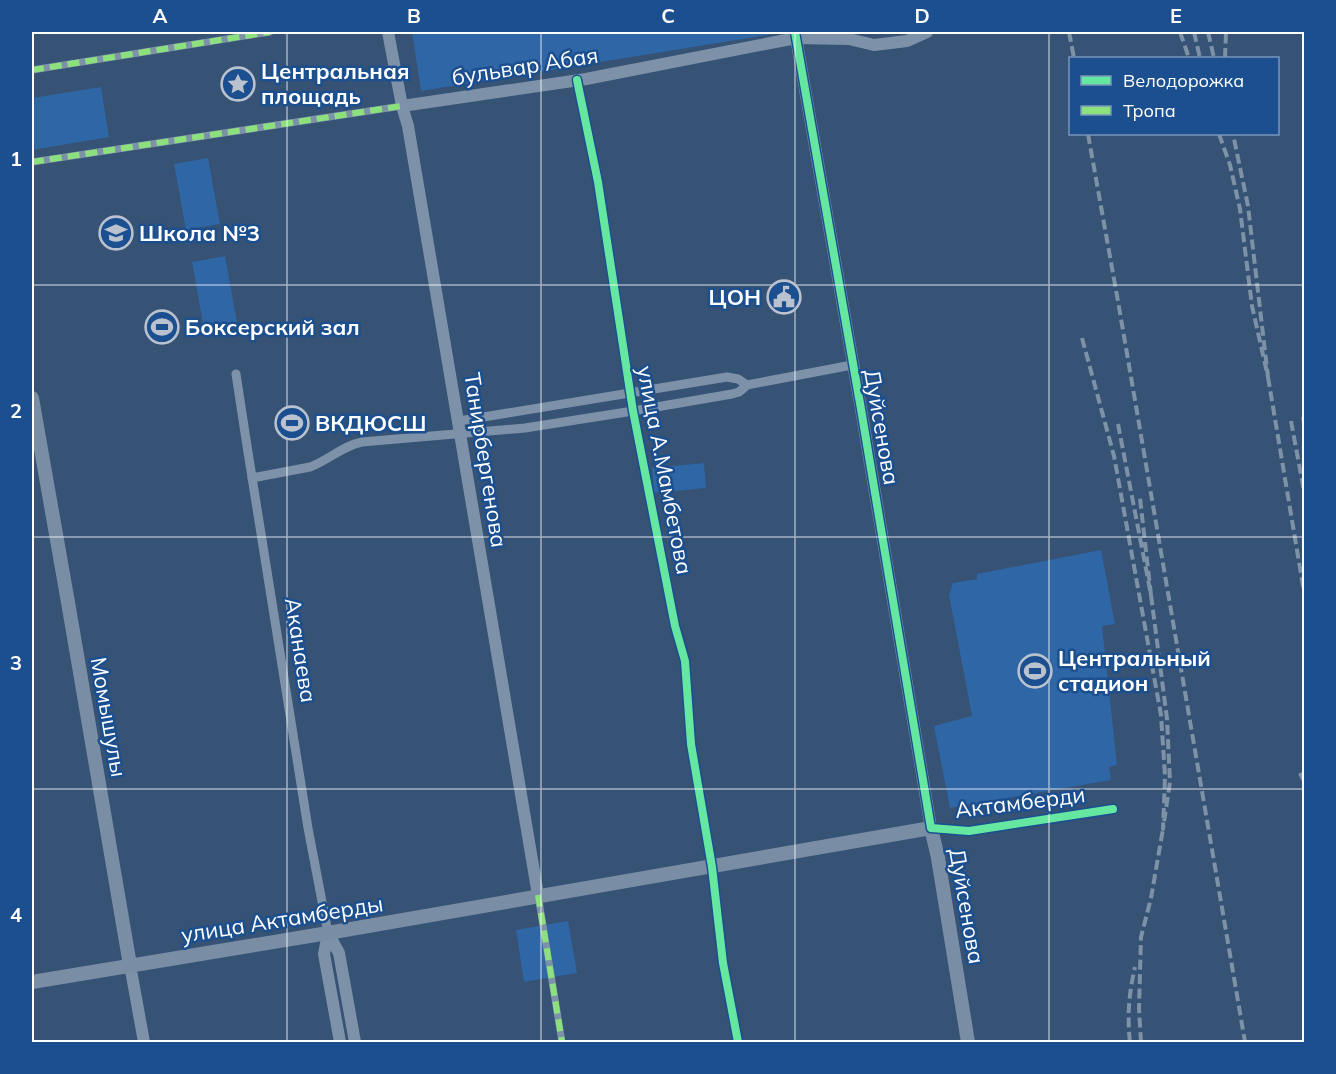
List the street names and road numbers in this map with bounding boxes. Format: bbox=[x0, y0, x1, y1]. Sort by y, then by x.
street label: бульвар Абая bbox=[450, 41, 600, 91]
street label: улица А.Мамбетова bbox=[631, 363, 699, 577]
street label: Дуйсенова bbox=[858, 367, 906, 487]
street label: Танирбергенова bbox=[458, 371, 514, 549]
street label: Аканаева bbox=[279, 596, 323, 704]
street label: Момышулы bbox=[85, 655, 133, 779]
street label: Актамберди bbox=[953, 780, 1087, 824]
street label: Дуйсенова bbox=[943, 846, 991, 966]
street label: улица Актамберды bbox=[179, 889, 385, 949]

